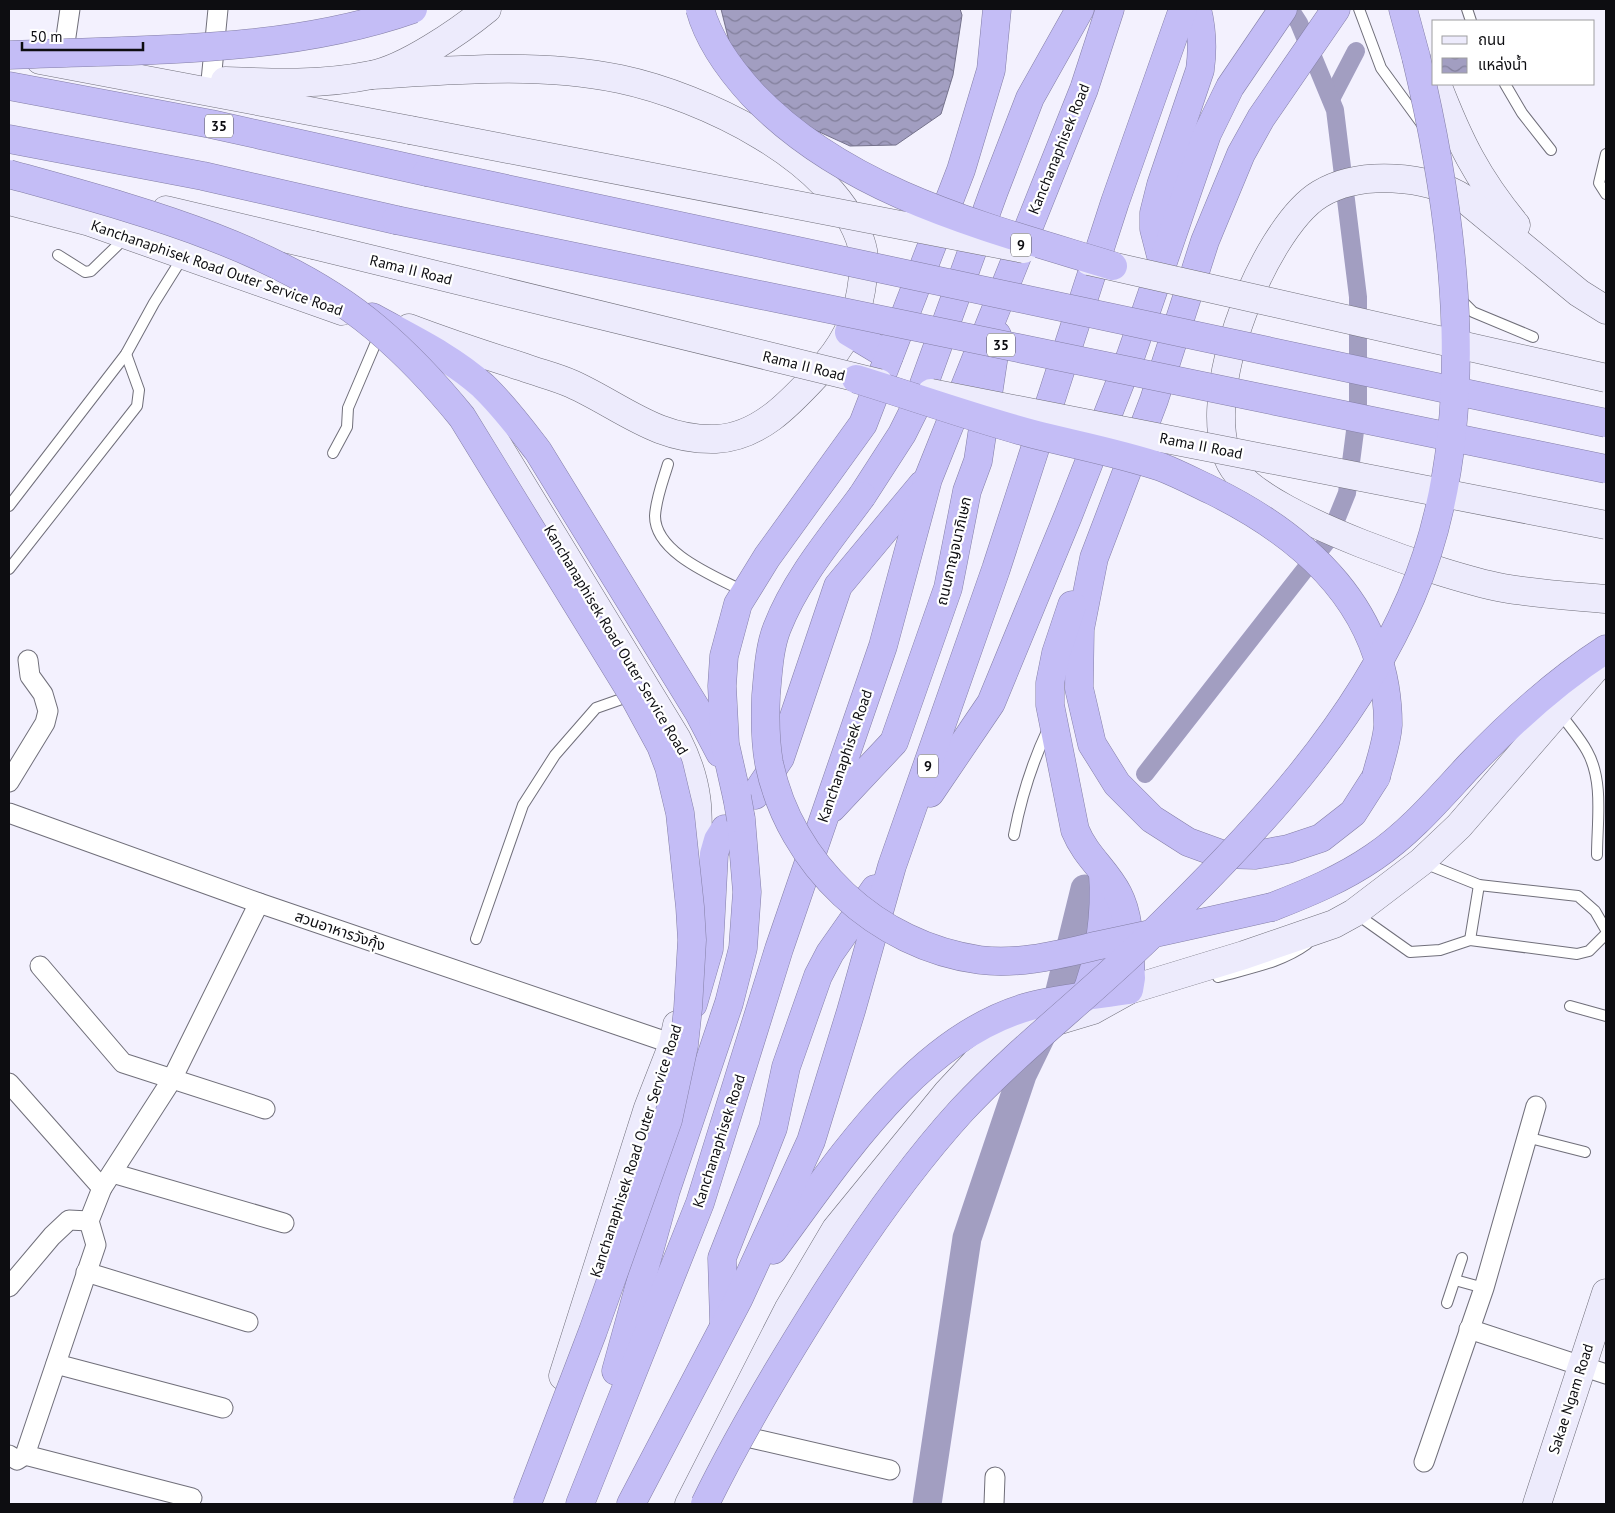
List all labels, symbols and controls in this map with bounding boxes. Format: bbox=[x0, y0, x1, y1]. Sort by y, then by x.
scale bar bbox=[22, 20, 144, 52]
legend bbox=[1432, 20, 1595, 85]
text: 50 m bbox=[30, 27, 63, 46]
text: ถนน bbox=[1478, 30, 1505, 49]
text: แหล่งน้ำ bbox=[1478, 54, 1527, 74]
street label: Kanchanaphisek Road bbox=[1024, 81, 1093, 217]
road number: 35 bbox=[205, 114, 233, 138]
street label: Kanchanaphisek Road Outer Service Road bbox=[89, 215, 346, 320]
road number: 9 bbox=[1011, 234, 1031, 256]
street label: Rama II Road bbox=[368, 250, 454, 289]
road number: 35 bbox=[987, 334, 1015, 356]
street label: Rama II Road bbox=[761, 346, 847, 385]
street label: Rama II Road bbox=[1158, 428, 1244, 463]
street label: ถนนกาญจนาภิเษก bbox=[932, 495, 975, 607]
street label: Kanchanaphisek Road Outer Service Road bbox=[540, 521, 693, 758]
street label: Kanchanaphisek Road bbox=[813, 687, 876, 825]
road number: 9 bbox=[918, 754, 938, 778]
street label: สวนอาหารวังกุ้ง bbox=[292, 906, 388, 955]
street label: Kanchanaphisek Road Outer Service Road bbox=[586, 1022, 685, 1280]
street label: Kanchanaphisek Road bbox=[688, 1072, 749, 1210]
street label: Sakae Ngam Road bbox=[1544, 1341, 1597, 1457]

